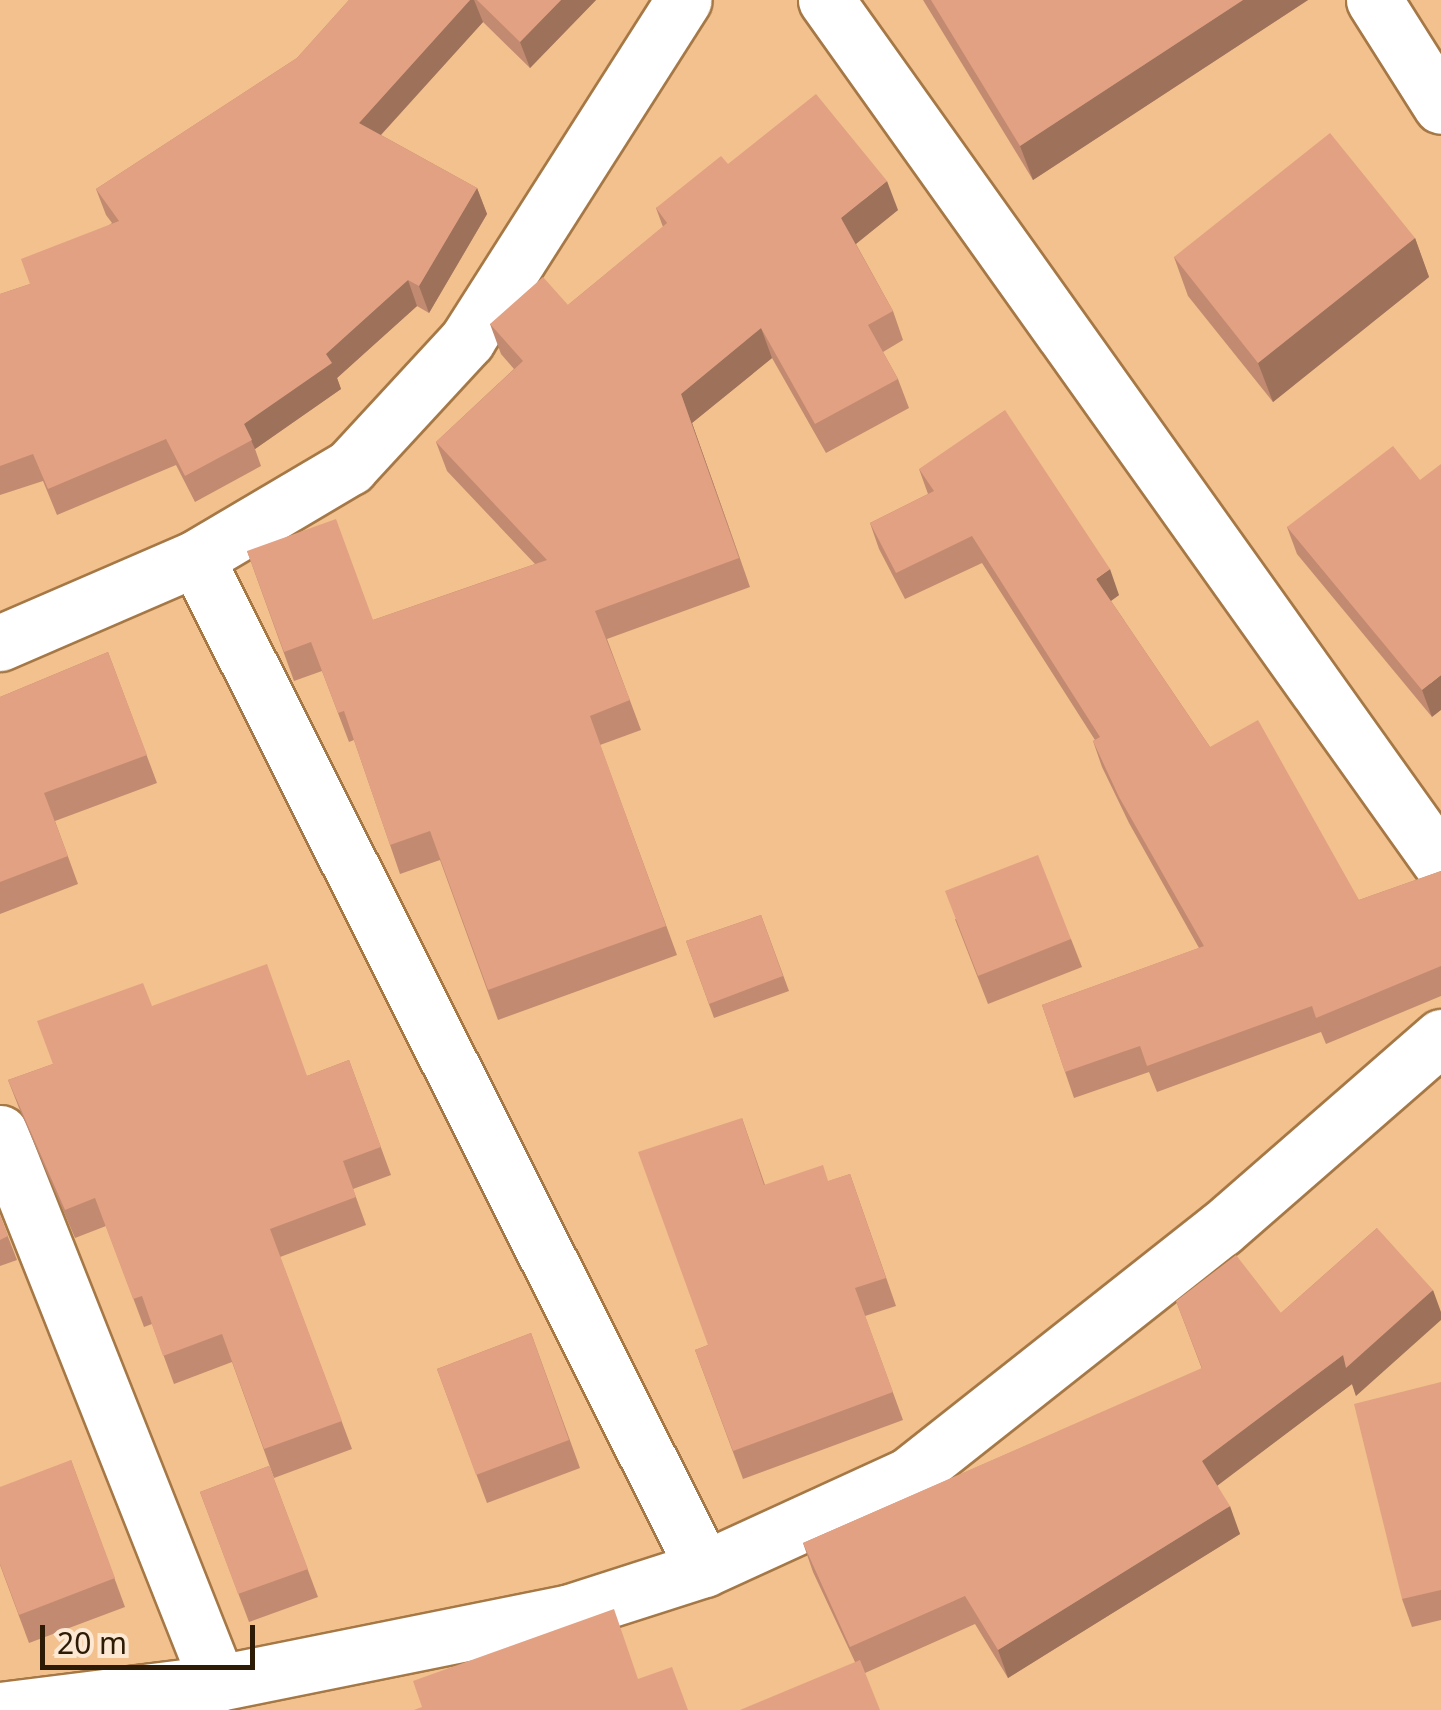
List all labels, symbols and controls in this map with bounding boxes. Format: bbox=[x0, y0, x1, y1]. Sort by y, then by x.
scale bar bbox=[45, 1605, 260, 1667]
text: 20 m bbox=[57, 1622, 127, 1663]

